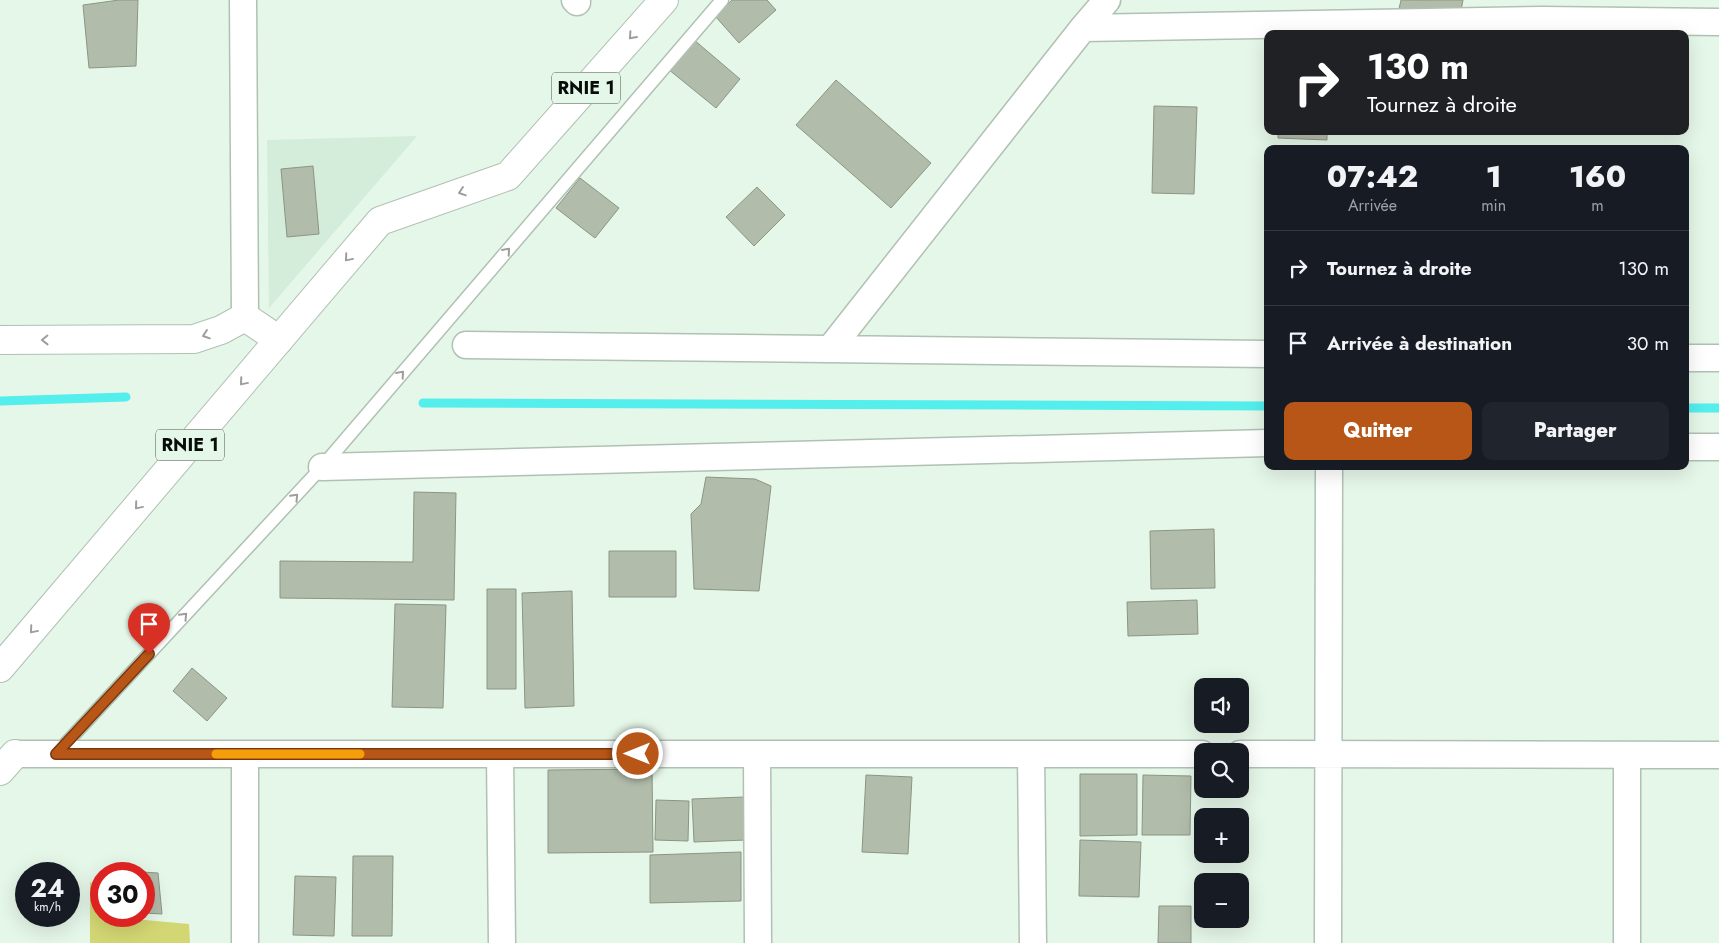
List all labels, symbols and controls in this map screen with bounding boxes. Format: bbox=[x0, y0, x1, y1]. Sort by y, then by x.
one-way arrow bbox=[629, 31, 638, 40]
text: 130 m bbox=[1367, 42, 1469, 92]
icon: right bbox=[1284, 50, 1349, 115]
road number: RNIE 1 bbox=[552, 73, 620, 104]
text: Tournez à droite bbox=[1367, 88, 1517, 120]
text: 07:42 bbox=[1327, 155, 1418, 198]
text: 1 bbox=[1486, 155, 1502, 198]
text: 160 bbox=[1569, 155, 1626, 198]
one-way arrow bbox=[458, 186, 466, 196]
text: Arrivée bbox=[1348, 194, 1397, 217]
text: min bbox=[1481, 194, 1506, 217]
text: m bbox=[1591, 194, 1604, 217]
one-way arrow bbox=[502, 248, 510, 257]
one-way arrow bbox=[346, 252, 354, 261]
icon: right bbox=[1284, 254, 1312, 282]
text: Tournez à droite bbox=[1327, 255, 1472, 282]
text: 130 m bbox=[1618, 255, 1669, 282]
one-way arrow bbox=[203, 329, 211, 339]
icon: arrive bbox=[1284, 329, 1312, 357]
text: Arrivée à destination bbox=[1327, 330, 1512, 357]
text: 30 m bbox=[1627, 330, 1669, 357]
one-way arrow bbox=[40, 335, 48, 345]
one-way arrow bbox=[396, 371, 405, 380]
one-way arrow bbox=[241, 376, 249, 385]
button: Quitter bbox=[1284, 402, 1472, 460]
button: Partager bbox=[1482, 402, 1669, 460]
road number: RNIE 1 bbox=[156, 430, 224, 460]
one-way arrow bbox=[289, 493, 298, 502]
one-way arrow bbox=[135, 500, 144, 509]
pin bbox=[128, 603, 170, 654]
icon: arrive bbox=[135, 610, 163, 638]
one-way arrow bbox=[178, 612, 187, 621]
one-way arrow bbox=[29, 624, 38, 633]
map controls bbox=[1194, 678, 1249, 928]
button: sound bbox=[1194, 678, 1249, 733]
position arrow bbox=[611, 727, 663, 779]
button: search bbox=[1194, 743, 1249, 798]
button: + bbox=[1194, 808, 1249, 863]
speed limit sign: 30 bbox=[90, 862, 155, 927]
text: 24 bbox=[31, 870, 64, 906]
button: − bbox=[1194, 873, 1249, 928]
text: km/h bbox=[34, 898, 61, 916]

